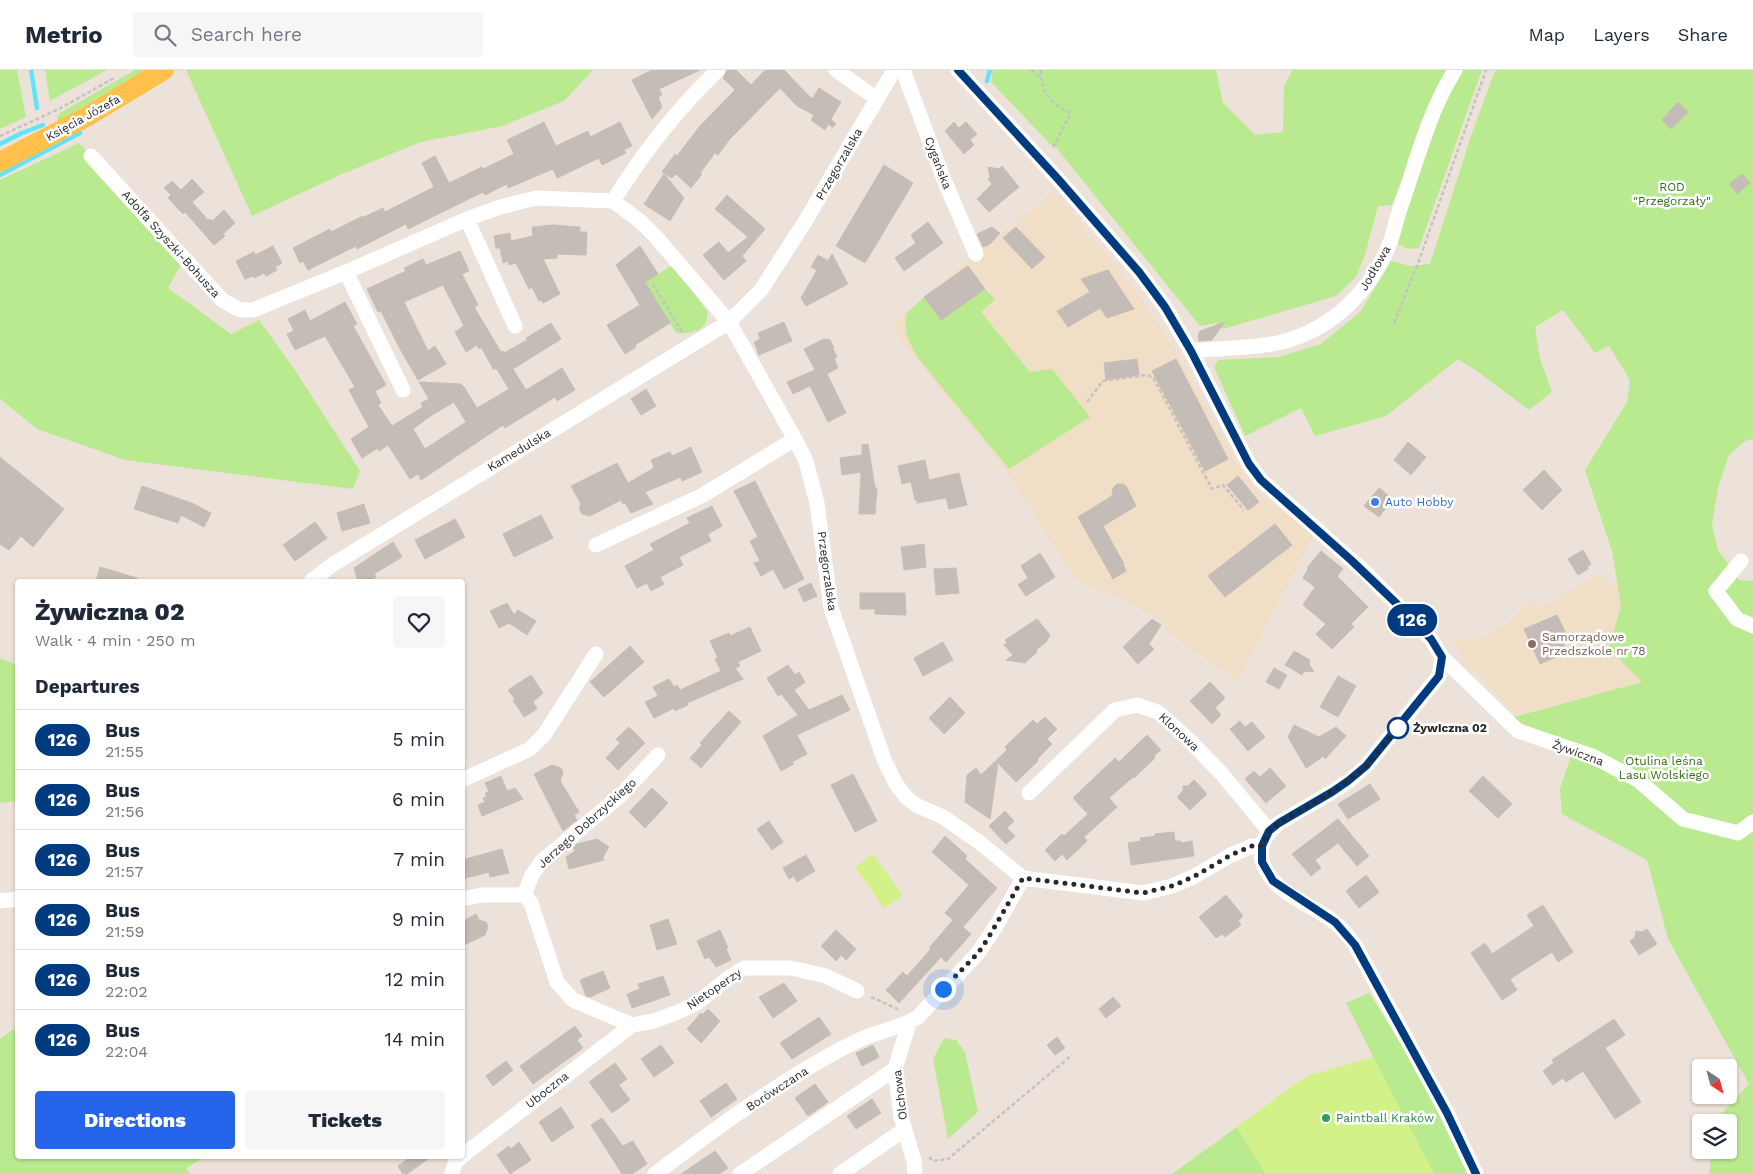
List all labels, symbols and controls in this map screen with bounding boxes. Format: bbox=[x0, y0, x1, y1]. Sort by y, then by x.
search box bbox=[133, 12, 483, 57]
text: Metrio bbox=[25, 21, 103, 49]
icon: search bbox=[151, 21, 179, 49]
text: Search here bbox=[191, 23, 302, 46]
text: Map bbox=[1528, 24, 1565, 45]
text: Layers bbox=[1593, 24, 1650, 45]
text: Share bbox=[1678, 24, 1728, 45]
street label: Księcia Józefa bbox=[44, 92, 123, 144]
street label: Przegorzalska bbox=[813, 125, 865, 202]
street label: Cygańska bbox=[922, 135, 954, 191]
park label: ROD "Przegorzały" bbox=[1633, 180, 1711, 208]
street label: Adolfa Szyszki-Bohusza bbox=[119, 187, 223, 301]
street label: Jodłowa bbox=[1357, 243, 1394, 293]
street label: Kamedulska bbox=[485, 426, 553, 474]
place label: Auto Hobby bbox=[1385, 495, 1454, 509]
marker: Auto Hobby bbox=[1369, 496, 1381, 508]
street label: Przegorzalska bbox=[814, 530, 840, 612]
button: heart bbox=[393, 596, 445, 648]
text: Żywiczna 02 bbox=[35, 598, 184, 626]
line badge: 126 bbox=[1383, 604, 1441, 636]
text: 126 bbox=[1397, 609, 1427, 630]
place label: Samorządowe Przedszkole nr 78 bbox=[1542, 630, 1646, 658]
text: Walk · 4 min · 250 m bbox=[35, 631, 195, 650]
marker: Samorządowe Przedszkole nr 78 bbox=[1526, 638, 1538, 650]
text: Departures bbox=[35, 675, 140, 698]
street label: Klonowa bbox=[1156, 710, 1202, 754]
marker: Żywiczna 02 bbox=[1387, 717, 1409, 739]
text: Bus bbox=[105, 719, 140, 742]
place label: Żywiczna 02 bbox=[1413, 721, 1487, 735]
text: 5 min bbox=[393, 728, 445, 751]
text: 126 bbox=[48, 729, 77, 750]
street label: Żywiczna bbox=[1550, 737, 1606, 769]
text: 21:55 bbox=[105, 742, 144, 761]
park label: Otulina leśna Lasu Wolskiego bbox=[1619, 754, 1709, 782]
street label: Jerzego Dobrzyckiego bbox=[535, 775, 639, 871]
text: Bus bbox=[105, 779, 140, 802]
text: 6 min bbox=[392, 788, 445, 811]
text: 126 bbox=[48, 789, 77, 810]
text: 21:56 bbox=[105, 802, 144, 821]
text: Bus bbox=[105, 839, 140, 862]
text: 7 min bbox=[394, 848, 445, 871]
text: 126 bbox=[48, 849, 77, 870]
text: 21:57 bbox=[105, 862, 144, 881]
text: Bus bbox=[105, 899, 140, 922]
text: 9 min bbox=[392, 908, 445, 931]
text: 126 bbox=[48, 909, 77, 930]
text: 21:59 bbox=[105, 922, 145, 941]
text: Bus bbox=[105, 959, 140, 982]
street label: Nietoperzy bbox=[684, 965, 745, 1012]
text: 12 min bbox=[385, 968, 445, 991]
text: 126 bbox=[48, 969, 77, 990]
your location bbox=[931, 977, 956, 1002]
text: 22:02 bbox=[105, 982, 148, 1001]
text: Bus bbox=[105, 1019, 140, 1042]
text: 14 min bbox=[385, 1028, 445, 1051]
text: 126 bbox=[48, 1029, 77, 1050]
text: 22:04 bbox=[105, 1042, 148, 1061]
north arrow bbox=[1692, 1059, 1738, 1104]
map controls bbox=[1692, 1059, 1737, 1159]
street label: Borówczana bbox=[744, 1064, 811, 1114]
street label: Uboczna bbox=[523, 1069, 571, 1111]
street label: Olchowa bbox=[890, 1069, 910, 1121]
button: Directions bbox=[35, 1091, 235, 1149]
button: Tickets bbox=[245, 1091, 445, 1149]
place label: Paintball Kraków bbox=[1336, 1111, 1434, 1125]
marker: Paintball Kraków bbox=[1320, 1112, 1332, 1124]
button: layers bbox=[1692, 1114, 1737, 1159]

